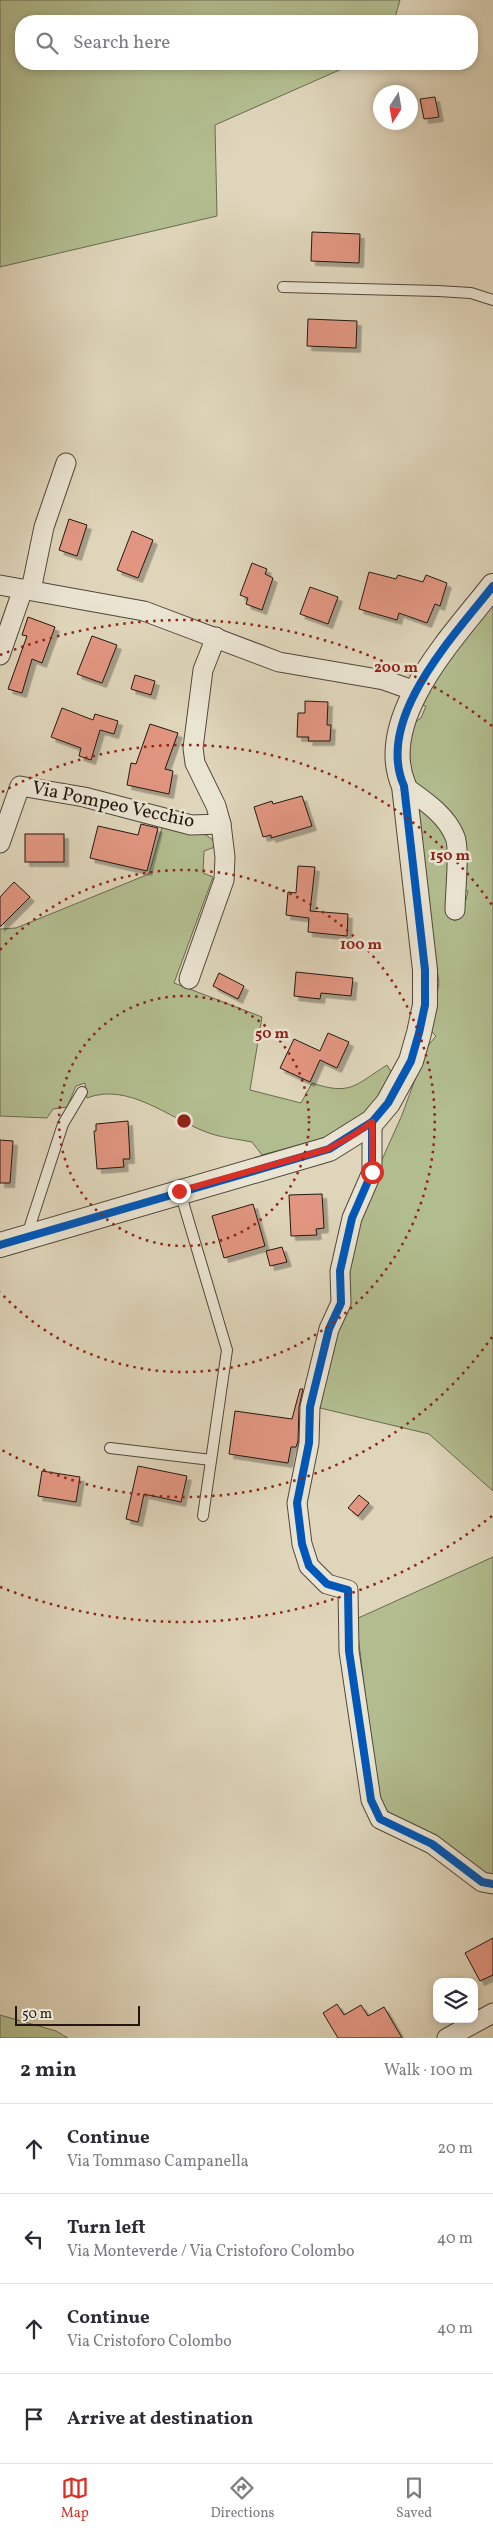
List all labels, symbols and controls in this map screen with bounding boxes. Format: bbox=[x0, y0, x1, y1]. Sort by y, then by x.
search box bbox=[15, 15, 478, 70]
icon: search bbox=[33, 29, 61, 57]
text: Search here bbox=[73, 30, 170, 56]
north arrow bbox=[373, 85, 418, 130]
text: 200 m bbox=[374, 658, 418, 679]
street label: Via Pompeo Vecchio bbox=[29, 775, 197, 835]
text: 150 m bbox=[430, 846, 470, 867]
text: 100 m bbox=[340, 935, 383, 956]
text: 50 m bbox=[255, 1024, 289, 1045]
centre of rings bbox=[175, 1112, 193, 1130]
route start bbox=[361, 1161, 384, 1184]
route end bbox=[168, 1180, 191, 1203]
map controls bbox=[433, 1978, 478, 2023]
button: layers bbox=[433, 1978, 478, 2023]
scale bar bbox=[15, 2003, 140, 2026]
text: 50 m bbox=[22, 2005, 52, 2024]
text: 2 min bbox=[20, 2056, 77, 2085]
text: Walk · 100 m bbox=[384, 2060, 473, 2082]
text: Continue bbox=[67, 2125, 150, 2151]
icon: ahead bbox=[20, 2135, 48, 2163]
text: 20 m bbox=[438, 2138, 473, 2160]
text: Via Tommaso Campanella bbox=[67, 2151, 249, 2173]
text: Turn left bbox=[67, 2215, 146, 2241]
icon: left bbox=[20, 2225, 48, 2253]
text: 40 m bbox=[437, 2228, 473, 2250]
text: Via Monteverde / Via Cristoforo Colombo bbox=[67, 2241, 355, 2263]
text: Continue bbox=[67, 2305, 150, 2331]
icon: ahead bbox=[20, 2315, 48, 2343]
text: 40 m bbox=[437, 2318, 473, 2340]
text: Via Cristoforo Colombo bbox=[67, 2331, 232, 2353]
icon: arrive bbox=[20, 2405, 48, 2433]
text: Arrive at destination bbox=[67, 2406, 253, 2432]
tab: Map bbox=[61, 2474, 89, 2523]
tab: Directions bbox=[210, 2474, 275, 2523]
tab: Saved bbox=[396, 2474, 432, 2523]

